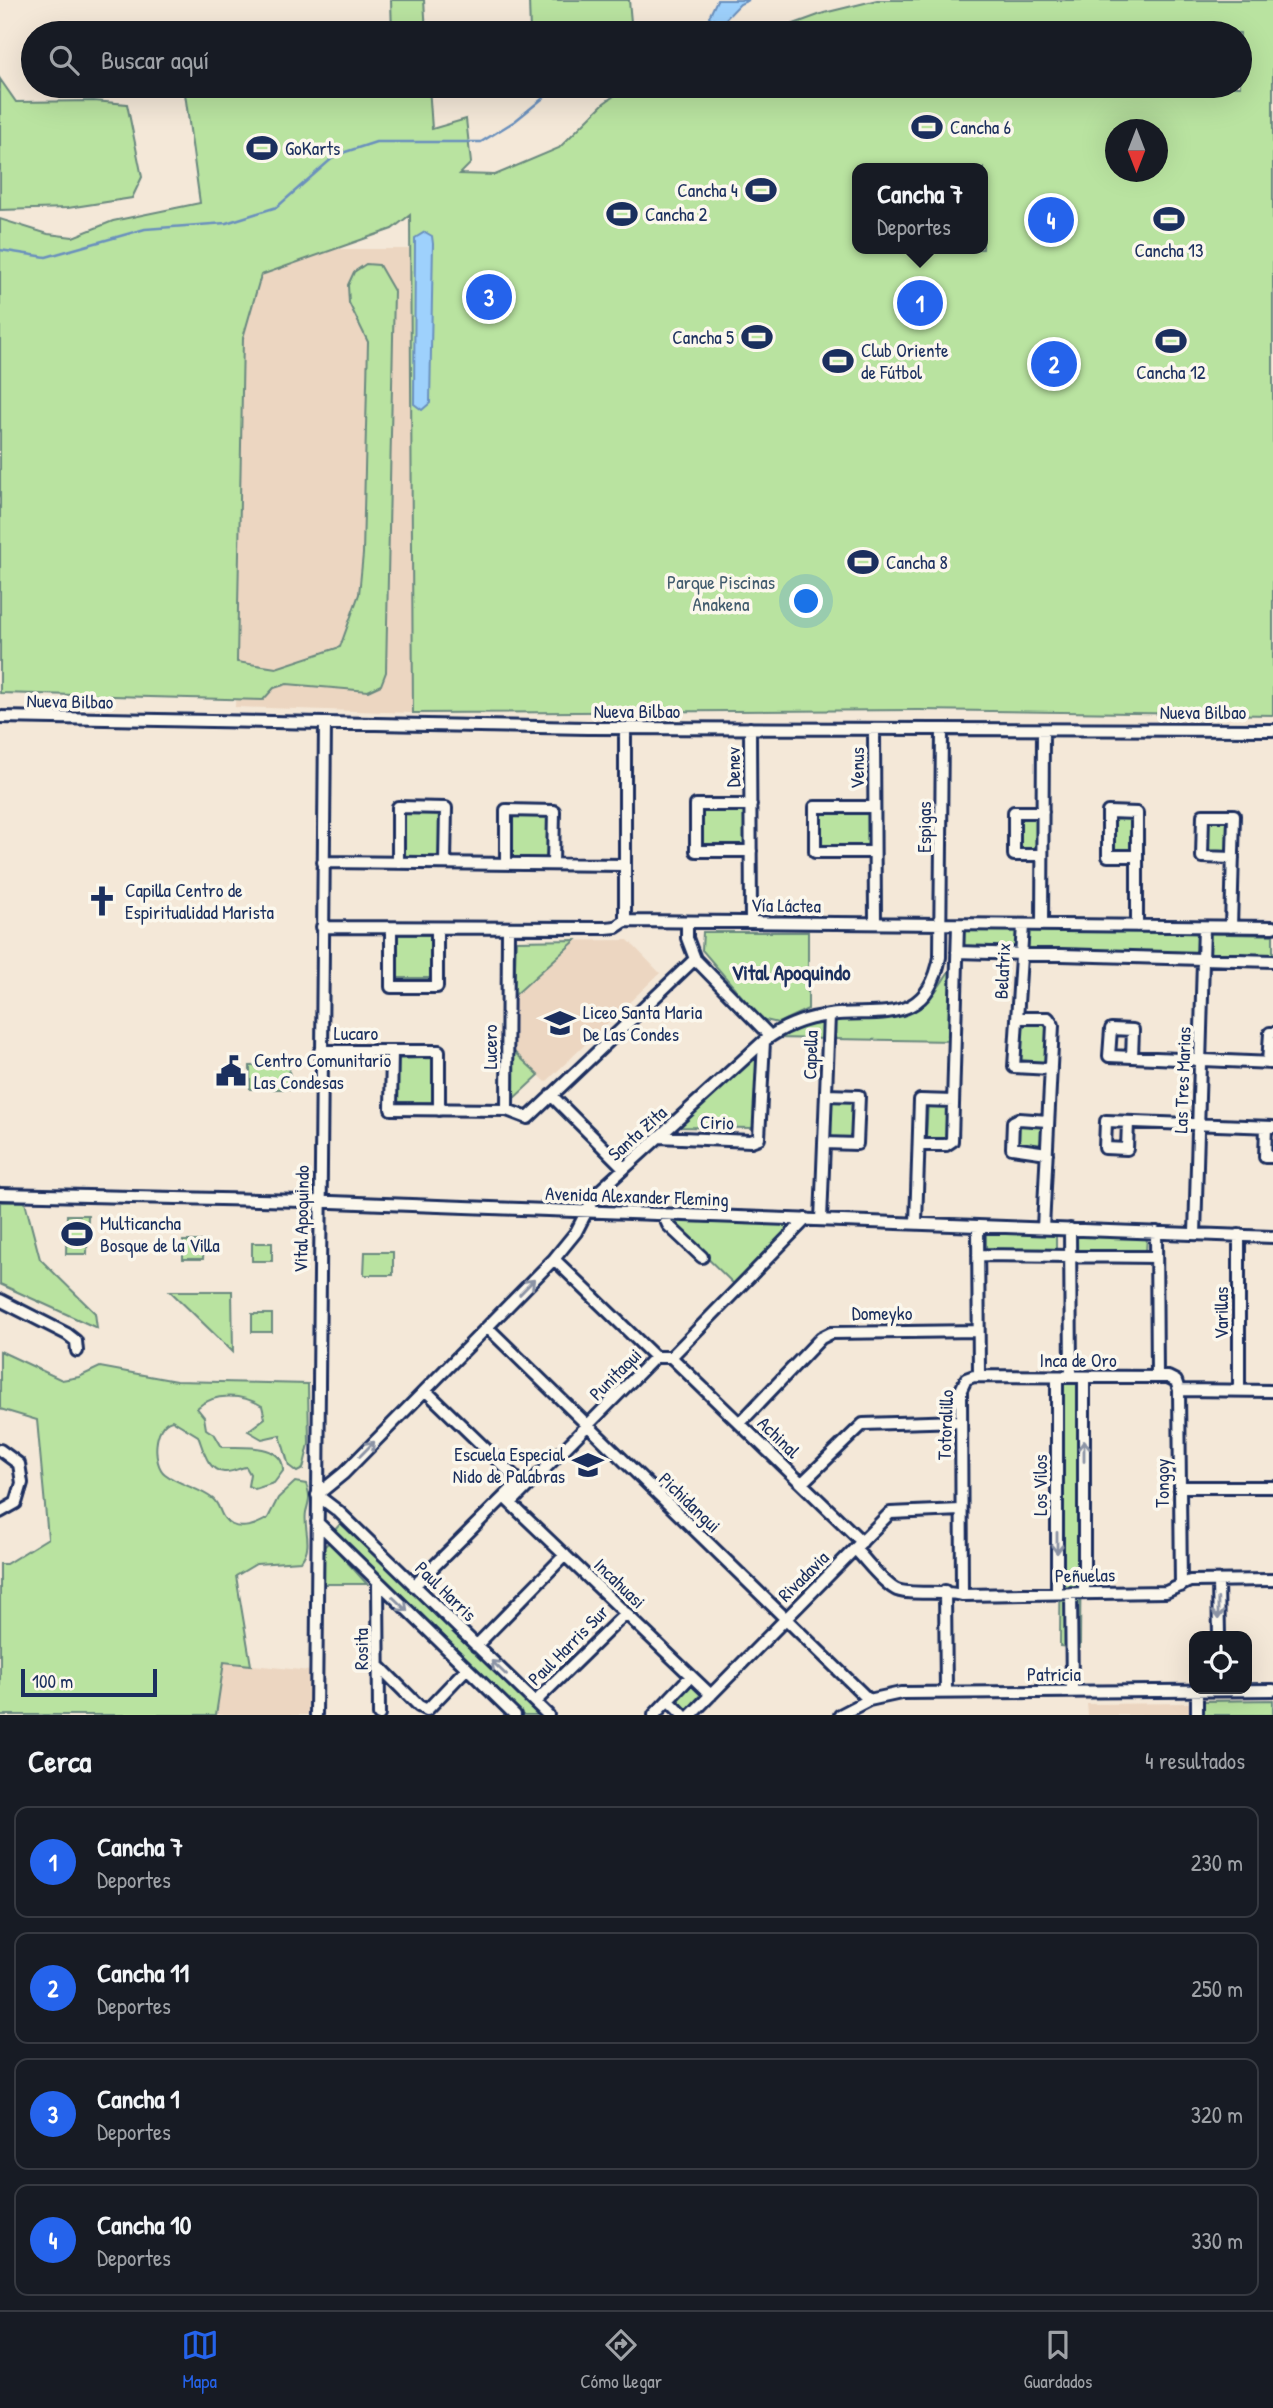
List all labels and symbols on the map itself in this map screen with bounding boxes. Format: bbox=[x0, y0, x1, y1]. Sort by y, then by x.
sports icon: Cancha 6 bbox=[910, 110, 944, 144]
place label: Cancha 6 bbox=[950, 114, 1011, 140]
north arrow bbox=[1105, 119, 1168, 182]
sports icon: GoKarts bbox=[245, 131, 279, 165]
place label: GoKarts bbox=[285, 135, 340, 161]
sports icon: Cancha 4 bbox=[744, 173, 778, 207]
place label: Cancha 4 bbox=[677, 177, 738, 203]
pin: 4 bbox=[1028, 194, 1074, 246]
sports icon: Cancha 2 bbox=[605, 197, 639, 231]
place label: Cancha 2 bbox=[645, 201, 708, 227]
sports icon: Cancha 13 bbox=[1152, 202, 1186, 236]
place label: Cancha 13 bbox=[1134, 237, 1204, 263]
pin: 3 bbox=[466, 271, 512, 323]
pin: 1 bbox=[897, 277, 943, 329]
sports icon: Cancha 5 bbox=[740, 320, 774, 354]
place label: Cancha 5 bbox=[672, 324, 734, 350]
sports icon: Cancha 12 bbox=[1154, 324, 1188, 358]
place label: Club Oriente de Fútbol bbox=[861, 337, 949, 385]
pin: 2 bbox=[1031, 338, 1077, 390]
sports icon: Club Oriente de Fútbol bbox=[821, 344, 855, 378]
place label: Cancha 12 bbox=[1136, 359, 1206, 385]
sports icon: Cancha 8 bbox=[846, 545, 880, 579]
place label: Cancha 8 bbox=[886, 549, 948, 575]
park label: Parque Piscinas Anakena bbox=[667, 569, 775, 617]
your location bbox=[789, 584, 823, 618]
street label: Nueva Bilbao bbox=[26, 687, 114, 715]
street label: Nueva Bilbao bbox=[594, 698, 681, 724]
street label: Nueva Bilbao bbox=[1160, 699, 1247, 725]
street label: Denev bbox=[720, 746, 746, 787]
street label: Venus bbox=[844, 747, 870, 789]
street label: Espigas bbox=[911, 801, 937, 853]
place label: Capilla Centro de Espiritualidad Marista bbox=[125, 877, 274, 925]
church icon: Capilla Centro de Espiritualidad Marista bbox=[85, 884, 119, 918]
street label: Vía Láctea bbox=[751, 891, 822, 919]
street label: Belatrix bbox=[988, 942, 1016, 1000]
district label: Vital Apoquindo bbox=[731, 958, 851, 988]
place label: Liceo Santa Maria De Las Condes bbox=[583, 999, 703, 1047]
school or university icon: Liceo Santa Maria De Las Condes bbox=[543, 1006, 577, 1040]
street label: Lucaro bbox=[334, 1020, 379, 1046]
street label: Lucero bbox=[477, 1024, 503, 1069]
street label: Las Tres Marias bbox=[1167, 1026, 1197, 1134]
street label: Capella bbox=[796, 1029, 824, 1080]
place label: Centro Comunitario Las Condesas bbox=[254, 1047, 391, 1095]
public building icon: Centro Comunitario Las Condesas bbox=[214, 1054, 248, 1088]
street label: Santa Zita bbox=[602, 1099, 672, 1166]
street label: Cirio bbox=[700, 1108, 735, 1136]
street label: Vital Apoquindo bbox=[287, 1165, 315, 1273]
street label: Avenida Alexander Fleming bbox=[545, 1180, 729, 1212]
place label: Multicancha Bosque de la Villa bbox=[100, 1210, 220, 1258]
sports icon: Multicancha Bosque de la Villa bbox=[60, 1217, 94, 1251]
one-way arrow bbox=[518, 1279, 535, 1296]
street label: Varillas bbox=[1208, 1287, 1234, 1339]
street label: Domeyko bbox=[852, 1300, 913, 1326]
street label: Punitaqui bbox=[583, 1342, 647, 1406]
street label: Inca de Oro bbox=[1039, 1347, 1117, 1373]
street label: Totoralillo bbox=[931, 1389, 959, 1461]
street label: Achinal bbox=[752, 1410, 807, 1464]
one-way arrow bbox=[1077, 1440, 1091, 1463]
one-way arrow bbox=[359, 1441, 376, 1458]
place label: Escuela Especial Nido de Palabras bbox=[453, 1441, 566, 1489]
school or university icon: Escuela Especial Nido de Palabras bbox=[571, 1448, 605, 1482]
street label: Los Vilos bbox=[1027, 1454, 1053, 1516]
street label: Tongoy bbox=[1149, 1458, 1175, 1508]
street label: Pichidangui bbox=[653, 1466, 727, 1538]
one-way arrow bbox=[1050, 1532, 1064, 1555]
street label: Rivadavia bbox=[772, 1544, 835, 1607]
street label: Incahuasi bbox=[588, 1552, 652, 1614]
street label: Paul Harris bbox=[410, 1555, 482, 1627]
street label: Peñuelas bbox=[1055, 1561, 1115, 1589]
one-way arrow bbox=[392, 1595, 409, 1612]
one-way arrow bbox=[1212, 1597, 1225, 1620]
street label: Paul Harris Sur bbox=[522, 1599, 614, 1691]
street label: Rosita bbox=[348, 1628, 374, 1670]
one-way arrow bbox=[491, 1659, 508, 1676]
street label: Patricia bbox=[1027, 1661, 1081, 1687]
scale bar bbox=[21, 1666, 158, 1698]

